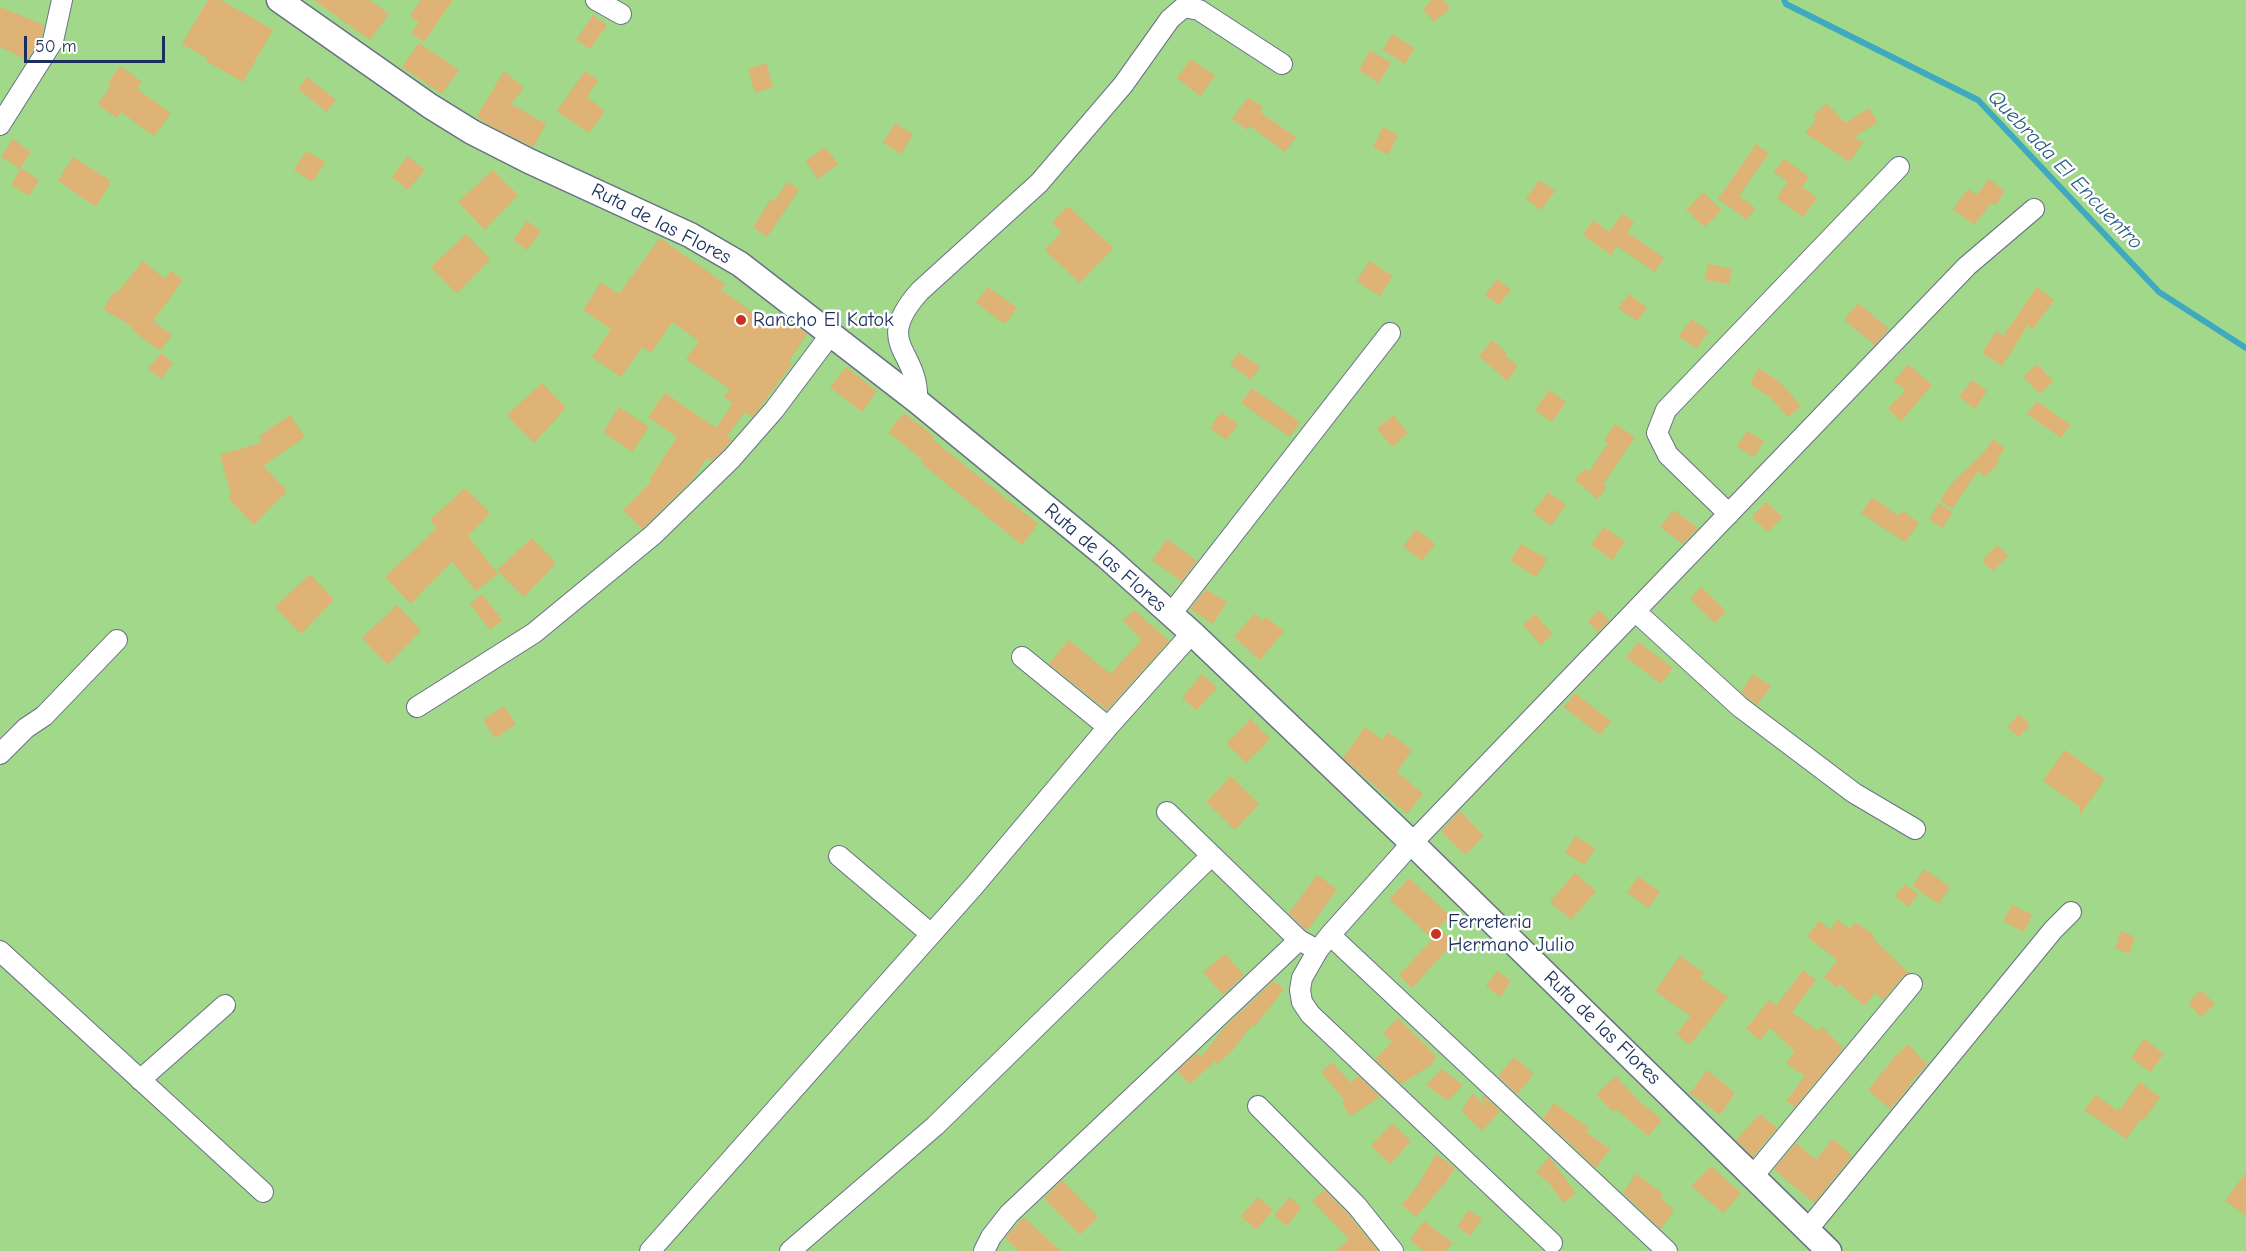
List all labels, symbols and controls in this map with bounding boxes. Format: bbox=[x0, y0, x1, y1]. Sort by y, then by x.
scale bar bbox=[27, 24, 168, 62]
text: 50 m bbox=[35, 36, 77, 57]
water label: Quebrada El Encuentro bbox=[1982, 85, 2148, 255]
street label: Ruta de las Flores bbox=[587, 178, 735, 270]
place label: Rancho El Katok bbox=[753, 308, 894, 332]
marker: Rancho El Katok bbox=[734, 313, 748, 327]
street label: Ruta de las Flores bbox=[1039, 499, 1171, 617]
place label: Ferreteria Hermano Julio bbox=[1448, 910, 1574, 957]
marker: Ferreteria Hermano Julio bbox=[1429, 927, 1443, 941]
street label: Ruta de las Flores bbox=[1538, 966, 1666, 1090]

